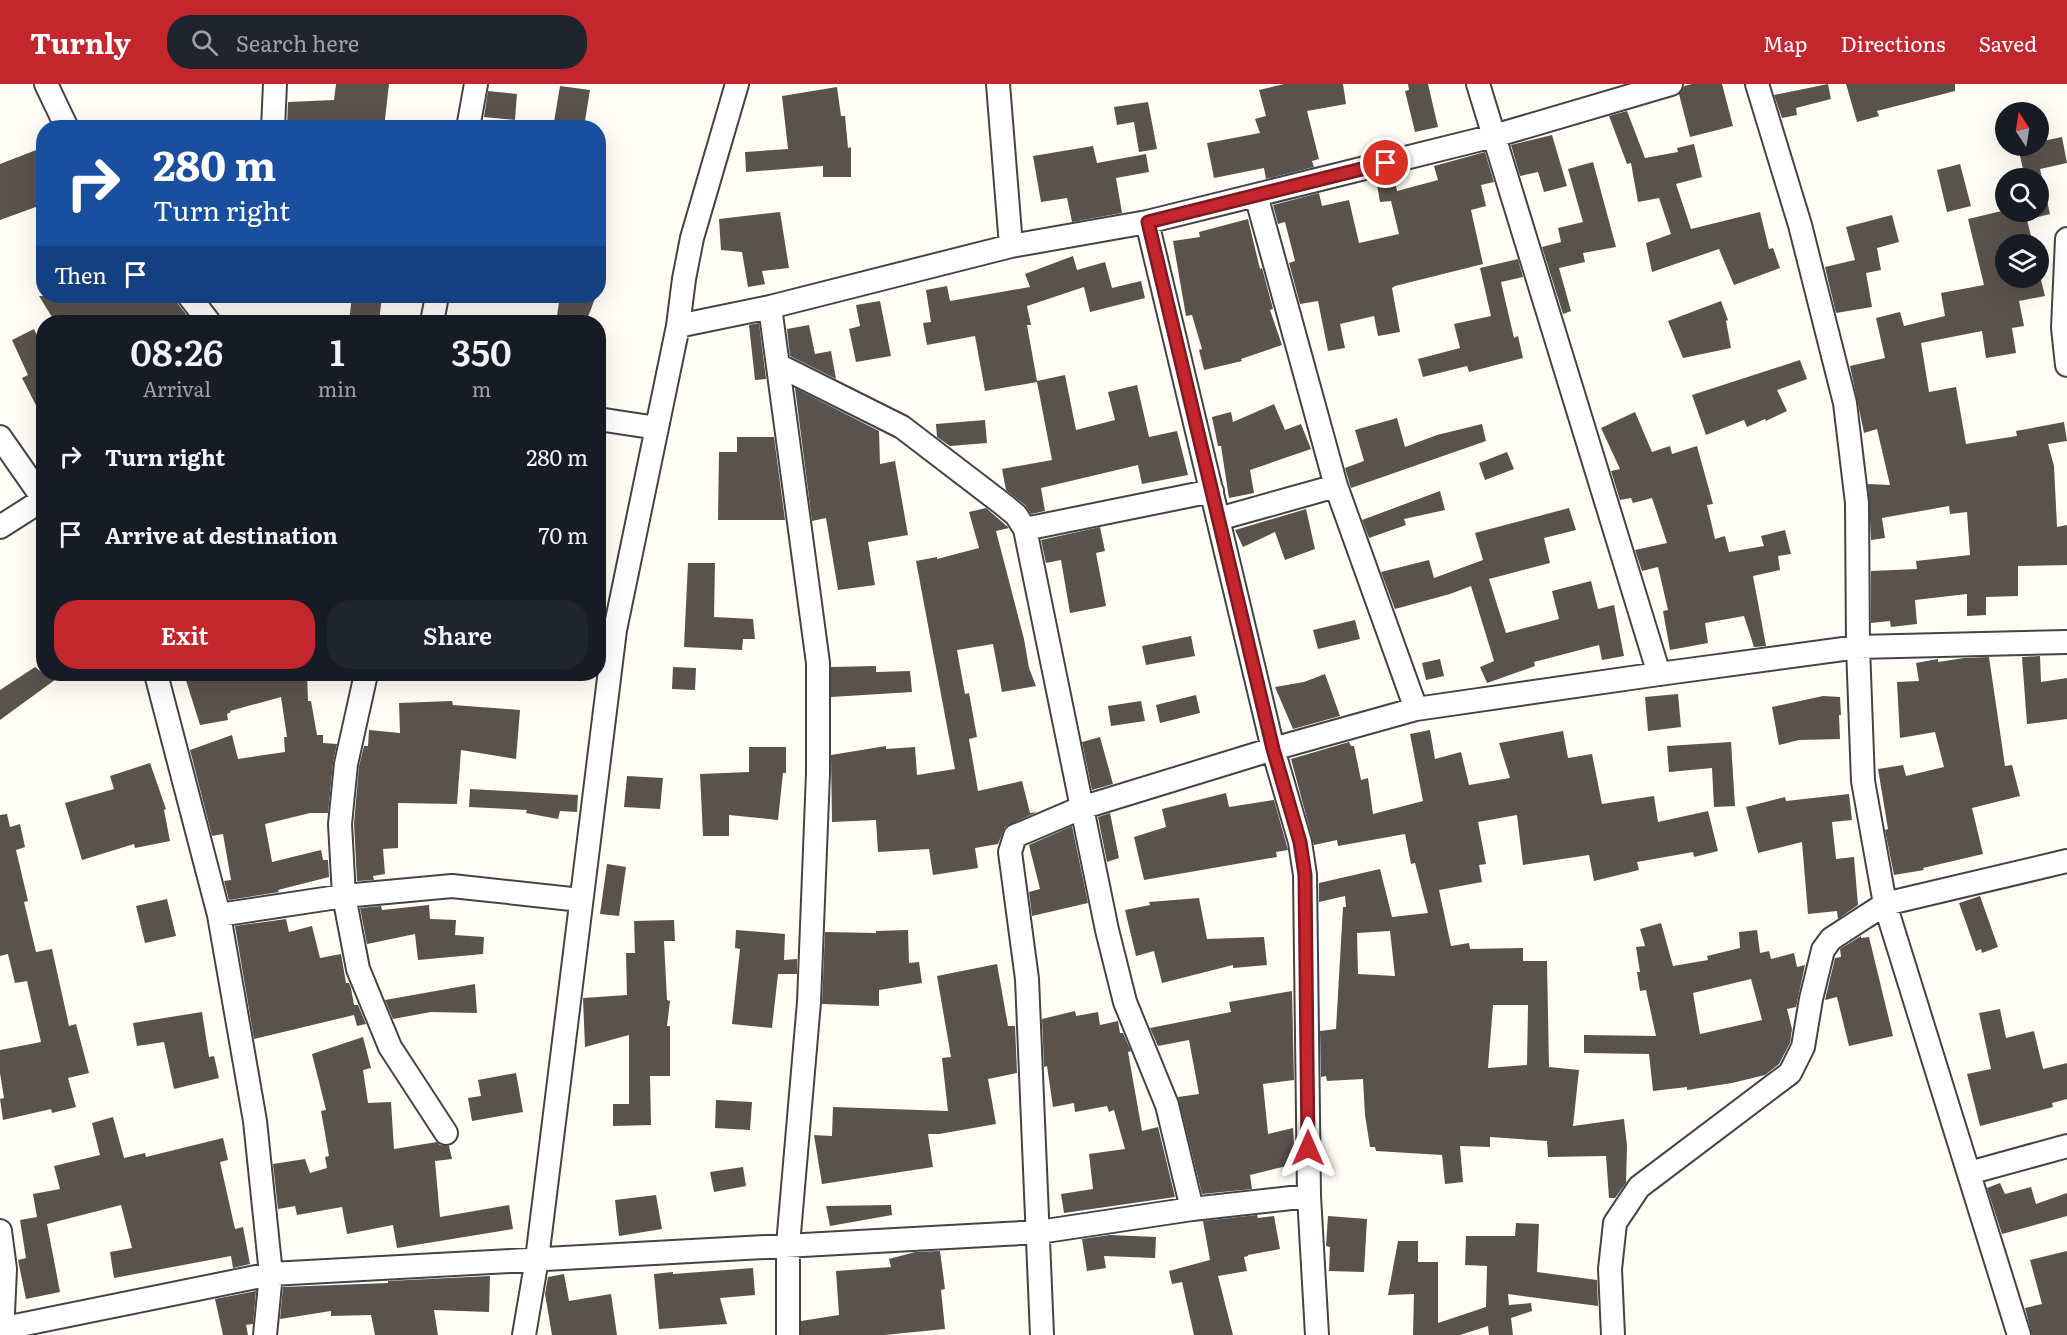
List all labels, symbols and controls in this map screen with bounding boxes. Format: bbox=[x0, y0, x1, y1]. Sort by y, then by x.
search box bbox=[167, 15, 587, 69]
text: Turnly bbox=[30, 21, 131, 63]
icon: search bbox=[188, 26, 221, 59]
text: Search here bbox=[236, 26, 359, 59]
text: Map bbox=[1763, 27, 1808, 58]
text: Directions bbox=[1841, 27, 1946, 58]
text: Saved bbox=[1979, 27, 2037, 58]
north arrow bbox=[1995, 102, 2049, 156]
map controls bbox=[1995, 102, 2049, 288]
text: 280 m bbox=[153, 132, 276, 194]
pin bbox=[1360, 137, 1411, 188]
icon: right bbox=[54, 144, 132, 222]
icon: arrive bbox=[1369, 146, 1402, 179]
button: search bbox=[1995, 168, 2049, 222]
text: Turn right bbox=[153, 189, 290, 229]
button: layers bbox=[1995, 234, 2049, 288]
text: Then bbox=[54, 258, 107, 291]
icon: arrive bbox=[119, 258, 152, 291]
text: 08:26 bbox=[130, 324, 223, 377]
text: 1 bbox=[330, 324, 345, 377]
text: 350 bbox=[451, 324, 512, 377]
text: Arrival bbox=[143, 373, 211, 403]
text: min bbox=[318, 373, 357, 403]
text: m bbox=[472, 373, 491, 403]
icon: right bbox=[54, 440, 87, 473]
text: Turn right bbox=[105, 440, 225, 473]
text: 280 m bbox=[526, 440, 588, 473]
icon: arrive bbox=[54, 518, 87, 551]
text: Arrive at destination bbox=[105, 518, 338, 551]
text: 70 m bbox=[538, 518, 588, 551]
button: Exit bbox=[54, 600, 315, 669]
button: Share bbox=[327, 600, 588, 669]
position arrow bbox=[1276, 1116, 1340, 1180]

